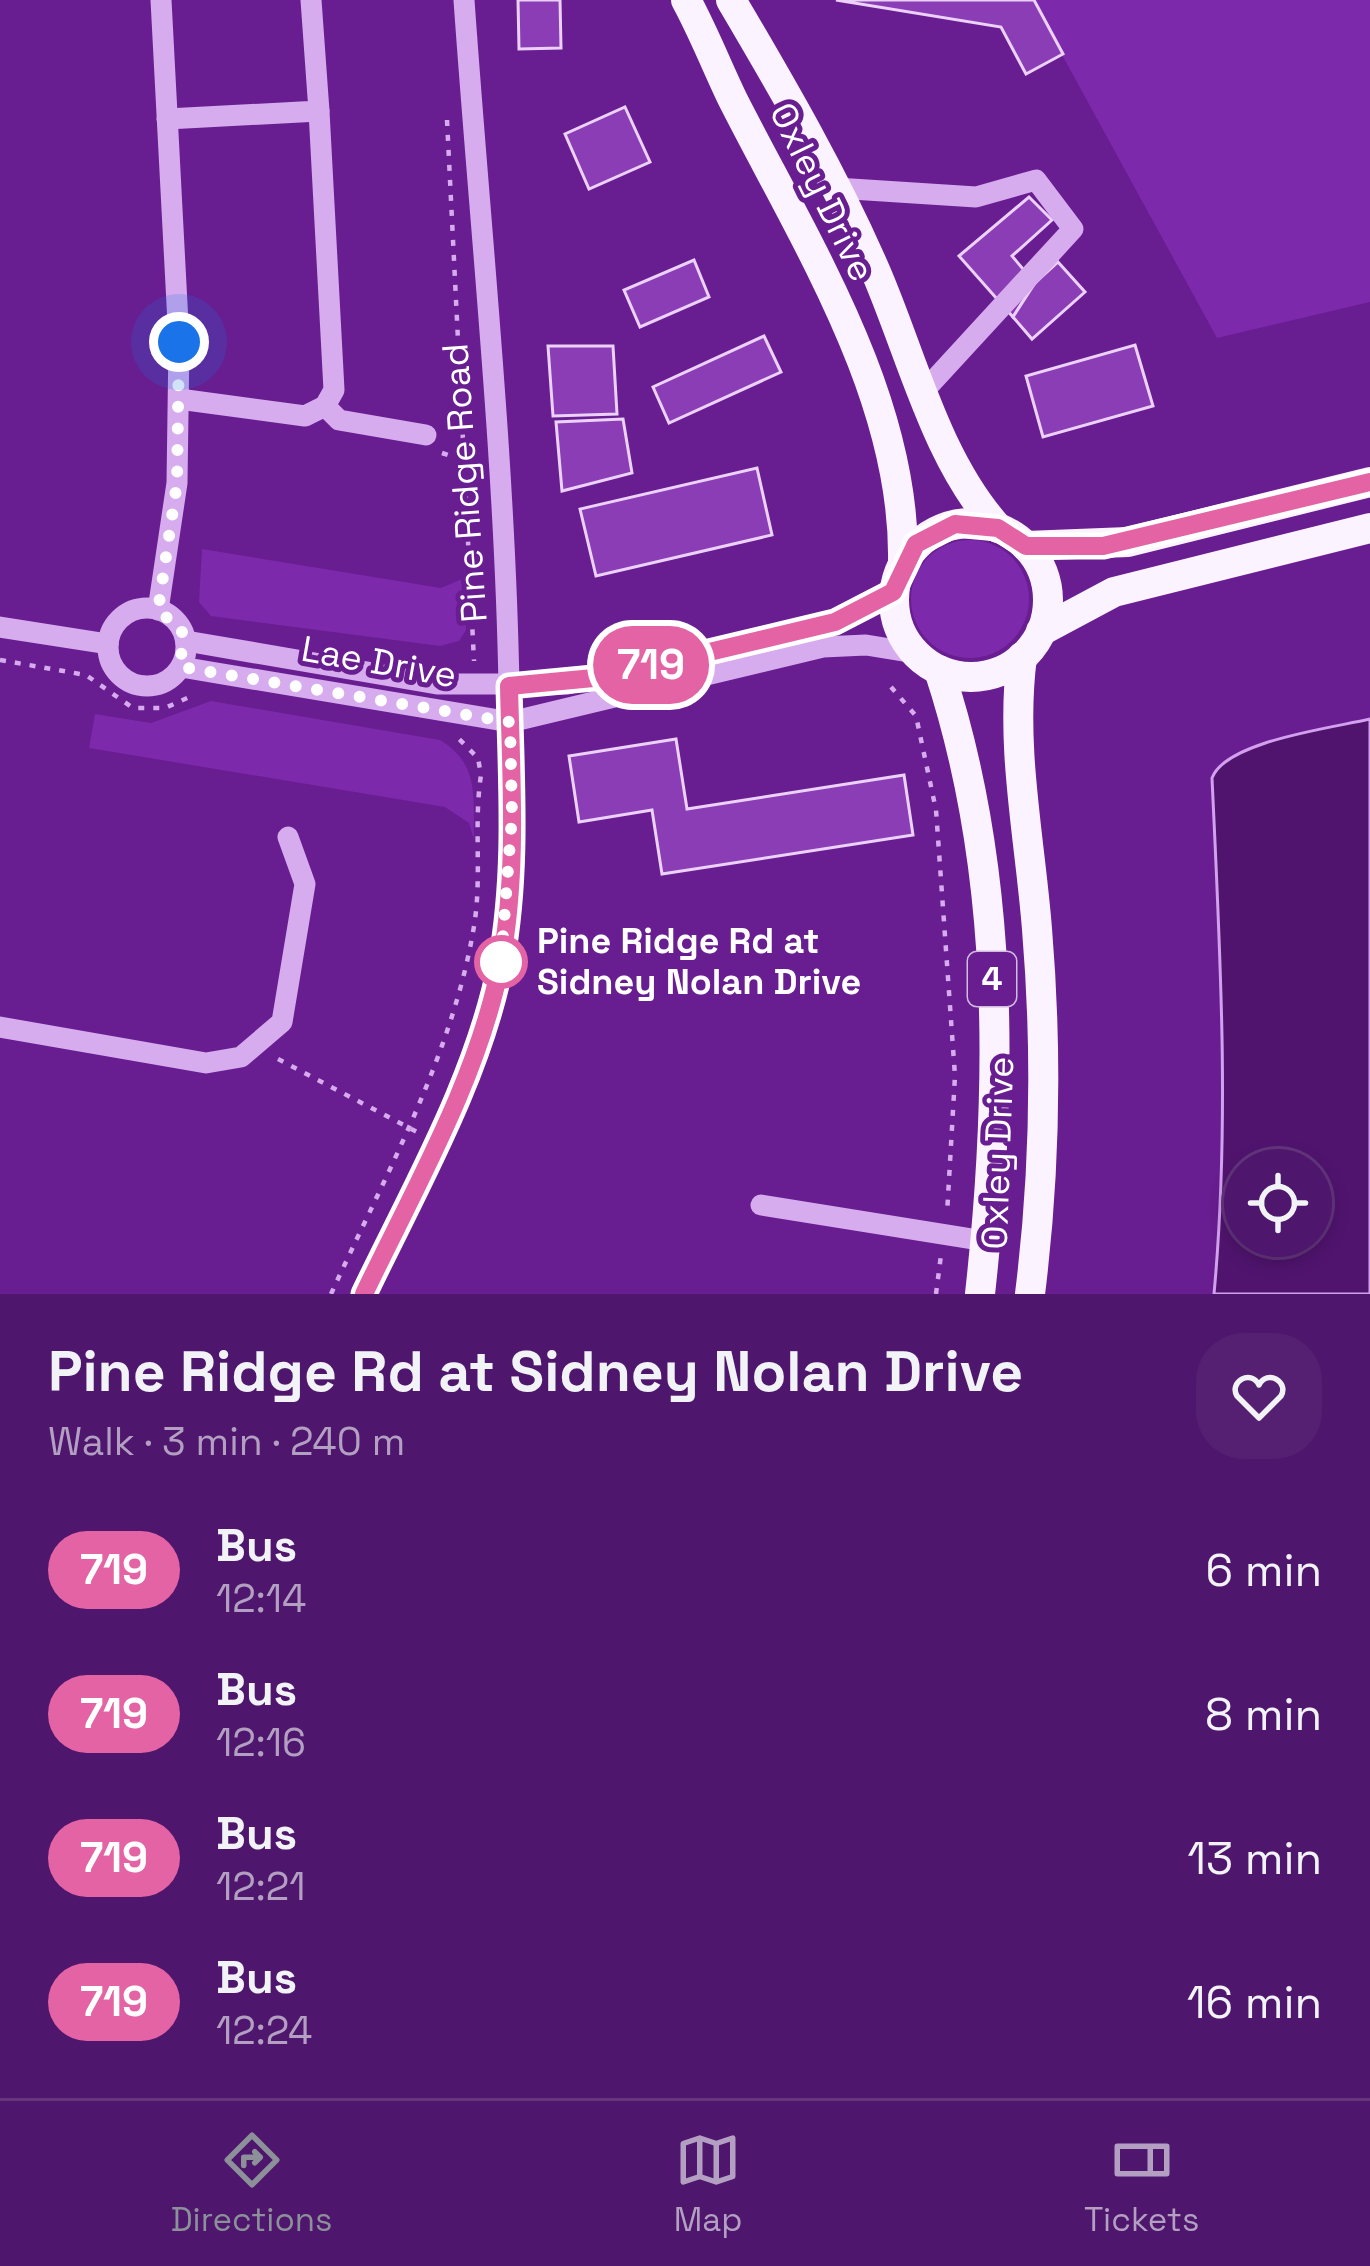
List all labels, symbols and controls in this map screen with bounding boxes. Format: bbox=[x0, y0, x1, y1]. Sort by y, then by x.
street label: Oxley Drive bbox=[759, 95, 885, 289]
your location bbox=[149, 312, 209, 372]
street label: Pine Ridge Road bbox=[432, 342, 498, 624]
street label: Lae Drive bbox=[298, 626, 460, 698]
line badge: 719 bbox=[582, 626, 720, 704]
text: 719 bbox=[617, 638, 685, 691]
place label: Pine Ridge Rd at Sidney Nolan Drive bbox=[537, 918, 861, 1005]
marker: Pine Ridge Rd at Sidney Nolan Drive bbox=[476, 937, 526, 987]
road number: 4 bbox=[968, 952, 1016, 1006]
street label: Oxley Drive bbox=[972, 1056, 1024, 1250]
map controls bbox=[1224, 1149, 1332, 1257]
button: locate bbox=[1224, 1149, 1332, 1257]
button: heart bbox=[1196, 1333, 1322, 1459]
text: Pine Ridge Rd at Sidney Nolan Drive bbox=[48, 1335, 1023, 1408]
text: Walk · 3 min · 240 m bbox=[48, 1417, 405, 1466]
text: Bus bbox=[216, 1517, 297, 1574]
text: 6 min bbox=[1206, 1542, 1322, 1599]
text: 719 bbox=[80, 1543, 148, 1596]
text: 12:14 bbox=[216, 1574, 306, 1623]
text: Bus bbox=[216, 1661, 297, 1718]
text: 8 min bbox=[1205, 1686, 1322, 1743]
text: 719 bbox=[80, 1687, 148, 1740]
text: 12:16 bbox=[216, 1718, 306, 1767]
text: Bus bbox=[216, 1805, 297, 1862]
text: 13 min bbox=[1187, 1830, 1322, 1887]
text: 719 bbox=[80, 1831, 148, 1884]
text: 12:21 bbox=[216, 1862, 306, 1911]
text: Bus bbox=[216, 1949, 297, 2006]
text: 16 min bbox=[1187, 1974, 1322, 2031]
text: 719 bbox=[80, 1975, 148, 2028]
text: 12:24 bbox=[216, 2006, 312, 2055]
tab: Directions bbox=[171, 2127, 332, 2241]
tab: Map bbox=[674, 2127, 743, 2241]
tab: Tickets bbox=[1084, 2127, 1199, 2241]

